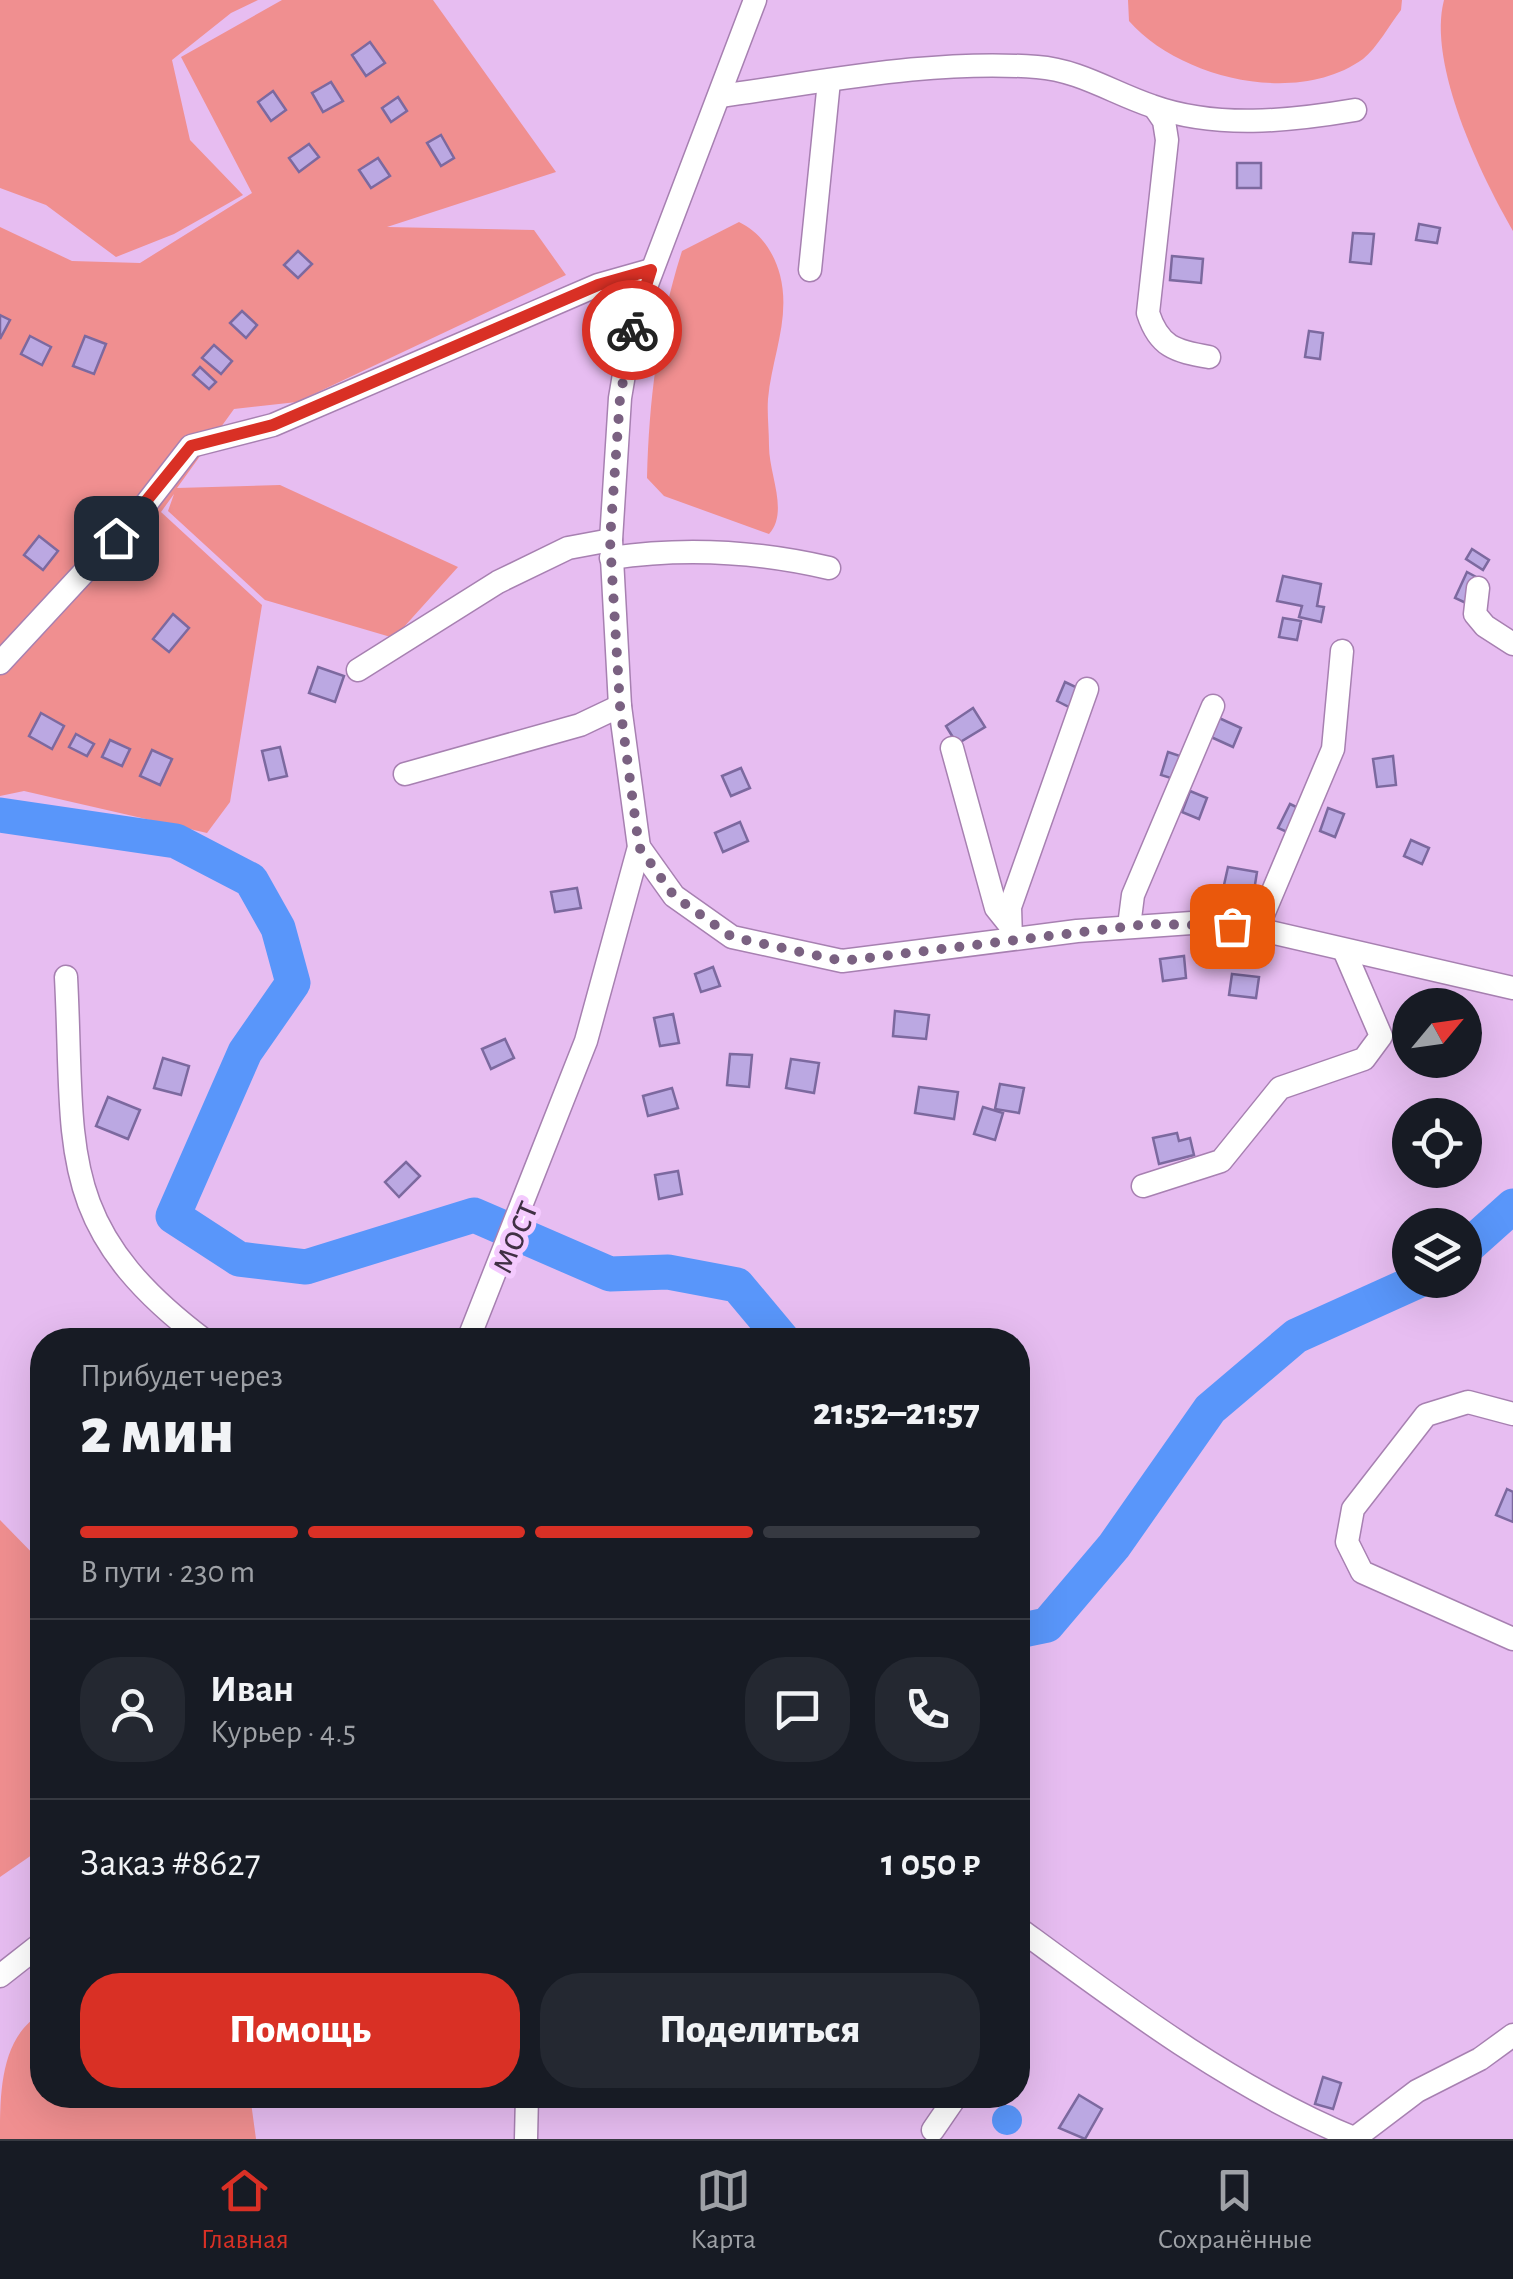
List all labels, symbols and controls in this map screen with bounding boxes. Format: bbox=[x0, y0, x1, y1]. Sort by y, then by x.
courier bbox=[582, 280, 682, 380]
icon: bike bbox=[605, 303, 660, 358]
pin bbox=[74, 496, 159, 581]
icon: home bbox=[89, 511, 144, 566]
pin bbox=[1190, 884, 1275, 969]
icon: bag bbox=[1205, 899, 1260, 954]
north arrow bbox=[1392, 988, 1482, 1078]
map controls bbox=[1392, 988, 1482, 1298]
button: locate bbox=[1392, 1098, 1482, 1188]
street label: мост bbox=[480, 1194, 546, 1279]
button: layers bbox=[1392, 1208, 1482, 1298]
text: Прибудет через bbox=[80, 1360, 283, 1392]
text: 21:52–21:57 bbox=[813, 1394, 980, 1432]
text: 2 мин bbox=[80, 1400, 234, 1465]
text: В пути · 230 m bbox=[80, 1556, 255, 1588]
button: person bbox=[80, 1657, 185, 1762]
button: chat bbox=[745, 1657, 850, 1762]
button: phone bbox=[875, 1657, 980, 1762]
text: Иван bbox=[210, 1671, 294, 1709]
text: Курьер · 4.5 bbox=[210, 1716, 356, 1748]
text: Заказ #8627 bbox=[80, 1845, 261, 1883]
text: 1 050 ₽ bbox=[881, 1845, 980, 1883]
button: Помощь bbox=[80, 1973, 520, 2088]
button: Поделиться bbox=[540, 1973, 980, 2088]
tab: Главная bbox=[201, 2163, 289, 2257]
tab: Карта bbox=[690, 2163, 756, 2257]
tab: Сохранённые bbox=[1157, 2163, 1312, 2257]

